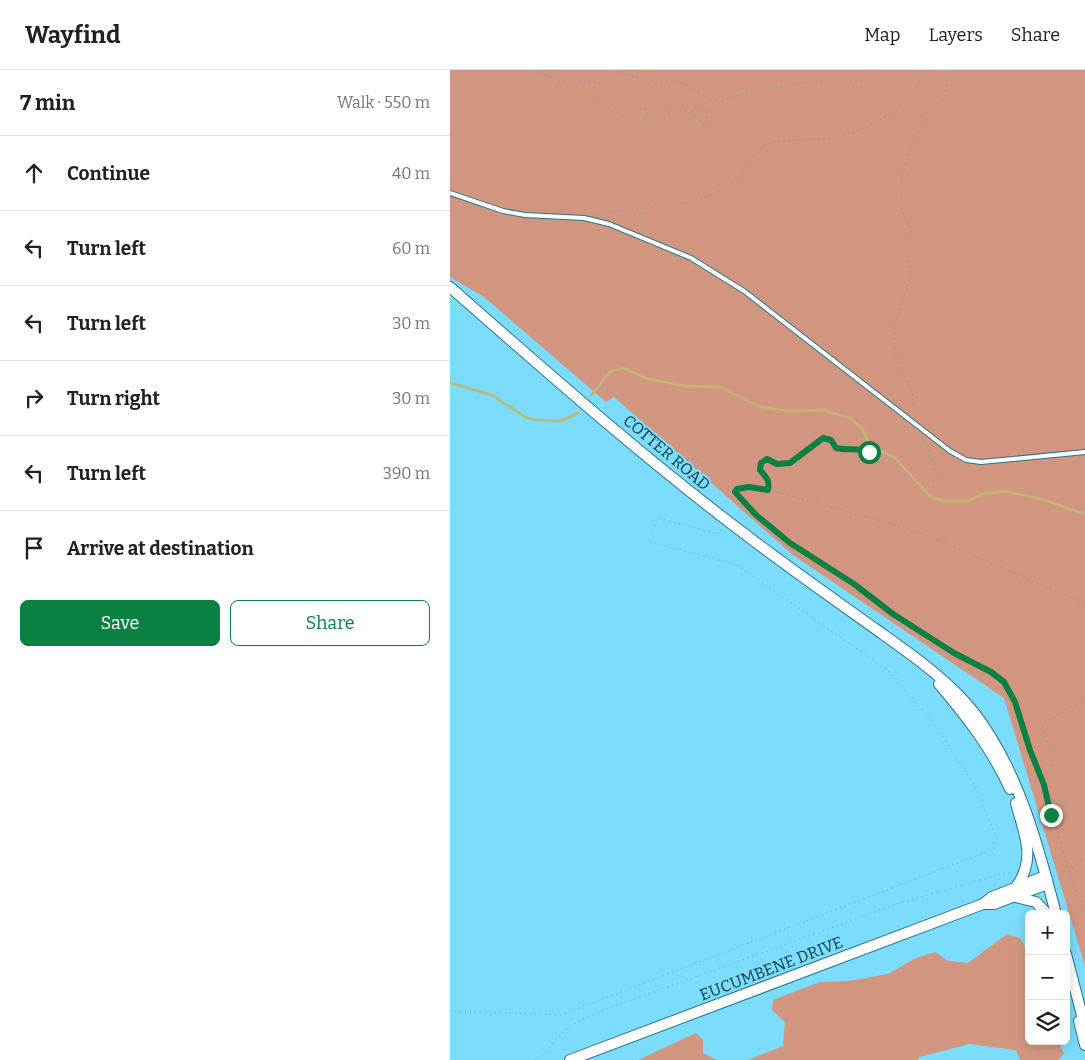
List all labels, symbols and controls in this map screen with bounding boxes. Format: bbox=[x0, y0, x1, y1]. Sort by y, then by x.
text: Wayfind bbox=[25, 21, 121, 49]
text: Map bbox=[864, 24, 900, 46]
text: Layers bbox=[928, 24, 983, 46]
text: Share bbox=[1011, 24, 1060, 46]
text: 7 min bbox=[20, 90, 75, 116]
text: Walk · 550 m bbox=[337, 93, 430, 112]
icon: ahead bbox=[20, 159, 48, 187]
text: Continue bbox=[67, 162, 150, 185]
text: 40 m bbox=[392, 164, 430, 183]
icon: left bbox=[20, 234, 48, 262]
text: Turn left bbox=[67, 237, 146, 260]
text: 60 m bbox=[392, 239, 430, 258]
icon: left bbox=[20, 309, 48, 337]
text: Turn left bbox=[67, 312, 146, 335]
text: 30 m bbox=[392, 314, 430, 333]
icon: right bbox=[20, 384, 48, 412]
text: Turn right bbox=[67, 387, 160, 410]
text: 30 m bbox=[392, 389, 430, 408]
street label: COTTER ROAD bbox=[619, 411, 714, 494]
route start bbox=[858, 441, 881, 464]
icon: left bbox=[20, 459, 48, 487]
text: Turn left bbox=[67, 462, 146, 485]
text: 390 m bbox=[383, 464, 430, 483]
icon: arrive bbox=[20, 534, 48, 562]
text: Arrive at destination bbox=[67, 537, 254, 560]
button: Save bbox=[20, 600, 220, 646]
button: Share bbox=[230, 600, 430, 646]
route end bbox=[1040, 804, 1063, 827]
map controls bbox=[1025, 910, 1070, 1045]
button: + bbox=[1025, 910, 1070, 955]
street label: EUCUMBENE DRIVE bbox=[697, 932, 845, 1005]
button: − bbox=[1025, 955, 1070, 1000]
button: layers bbox=[1025, 1000, 1070, 1045]

